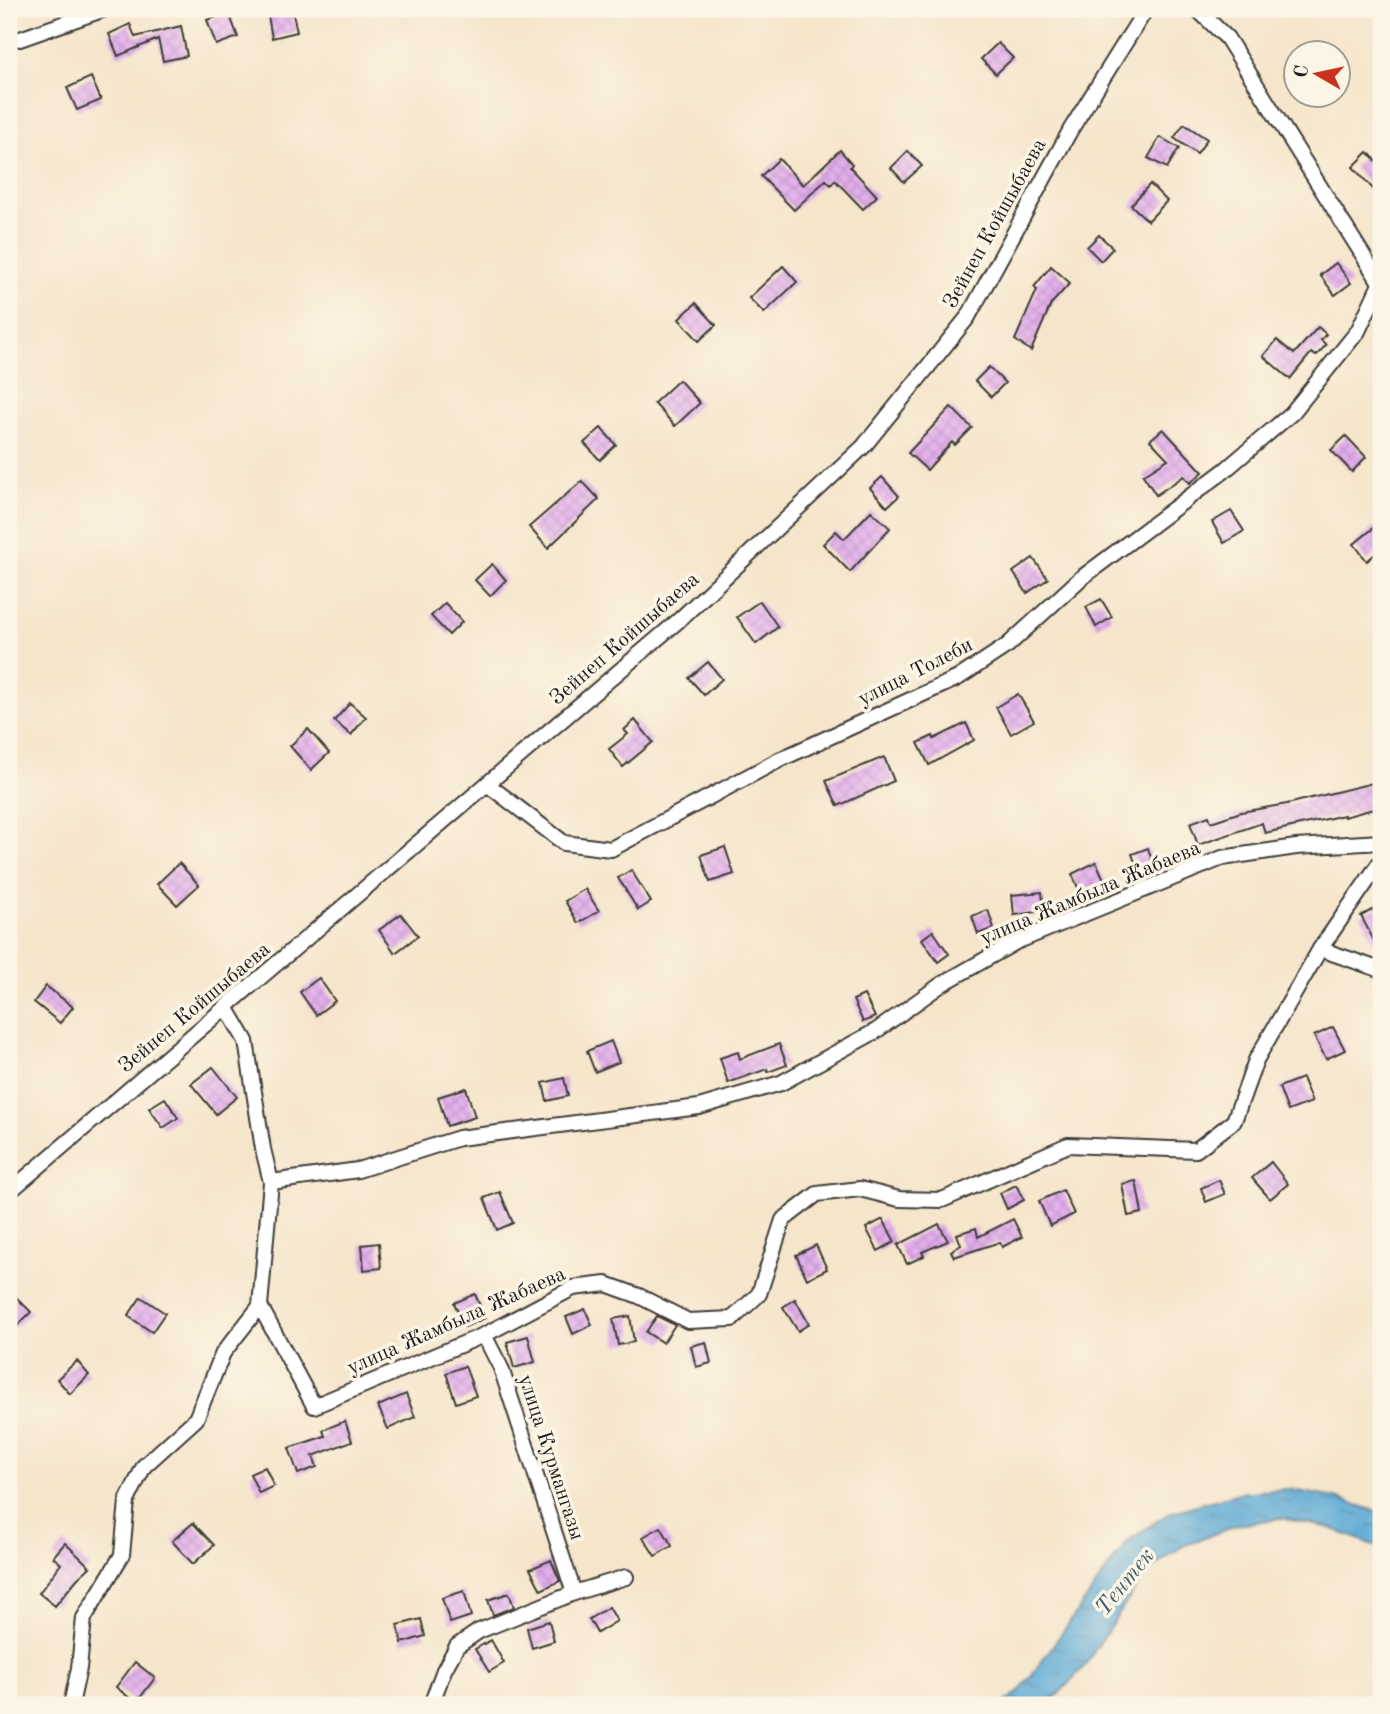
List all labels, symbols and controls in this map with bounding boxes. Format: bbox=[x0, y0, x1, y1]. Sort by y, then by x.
north arrow bbox=[1282, 38, 1352, 108]
text: С bbox=[1292, 64, 1313, 79]
street label: Зейнеп Койшыбаева bbox=[940, 135, 1051, 312]
street label: Зейнеп Койшыбаева bbox=[546, 569, 704, 710]
street label: улица Толеби bbox=[855, 634, 976, 710]
street label: улица Жамбыла Жабаева bbox=[977, 837, 1204, 949]
street label: Зейнеп Койшыбаева bbox=[115, 939, 275, 1077]
street label: улица Жамбыла Жабаева bbox=[344, 1264, 569, 1379]
street label: улица Курмангазы bbox=[514, 1372, 587, 1543]
water label: Тентек bbox=[1091, 1544, 1159, 1620]

